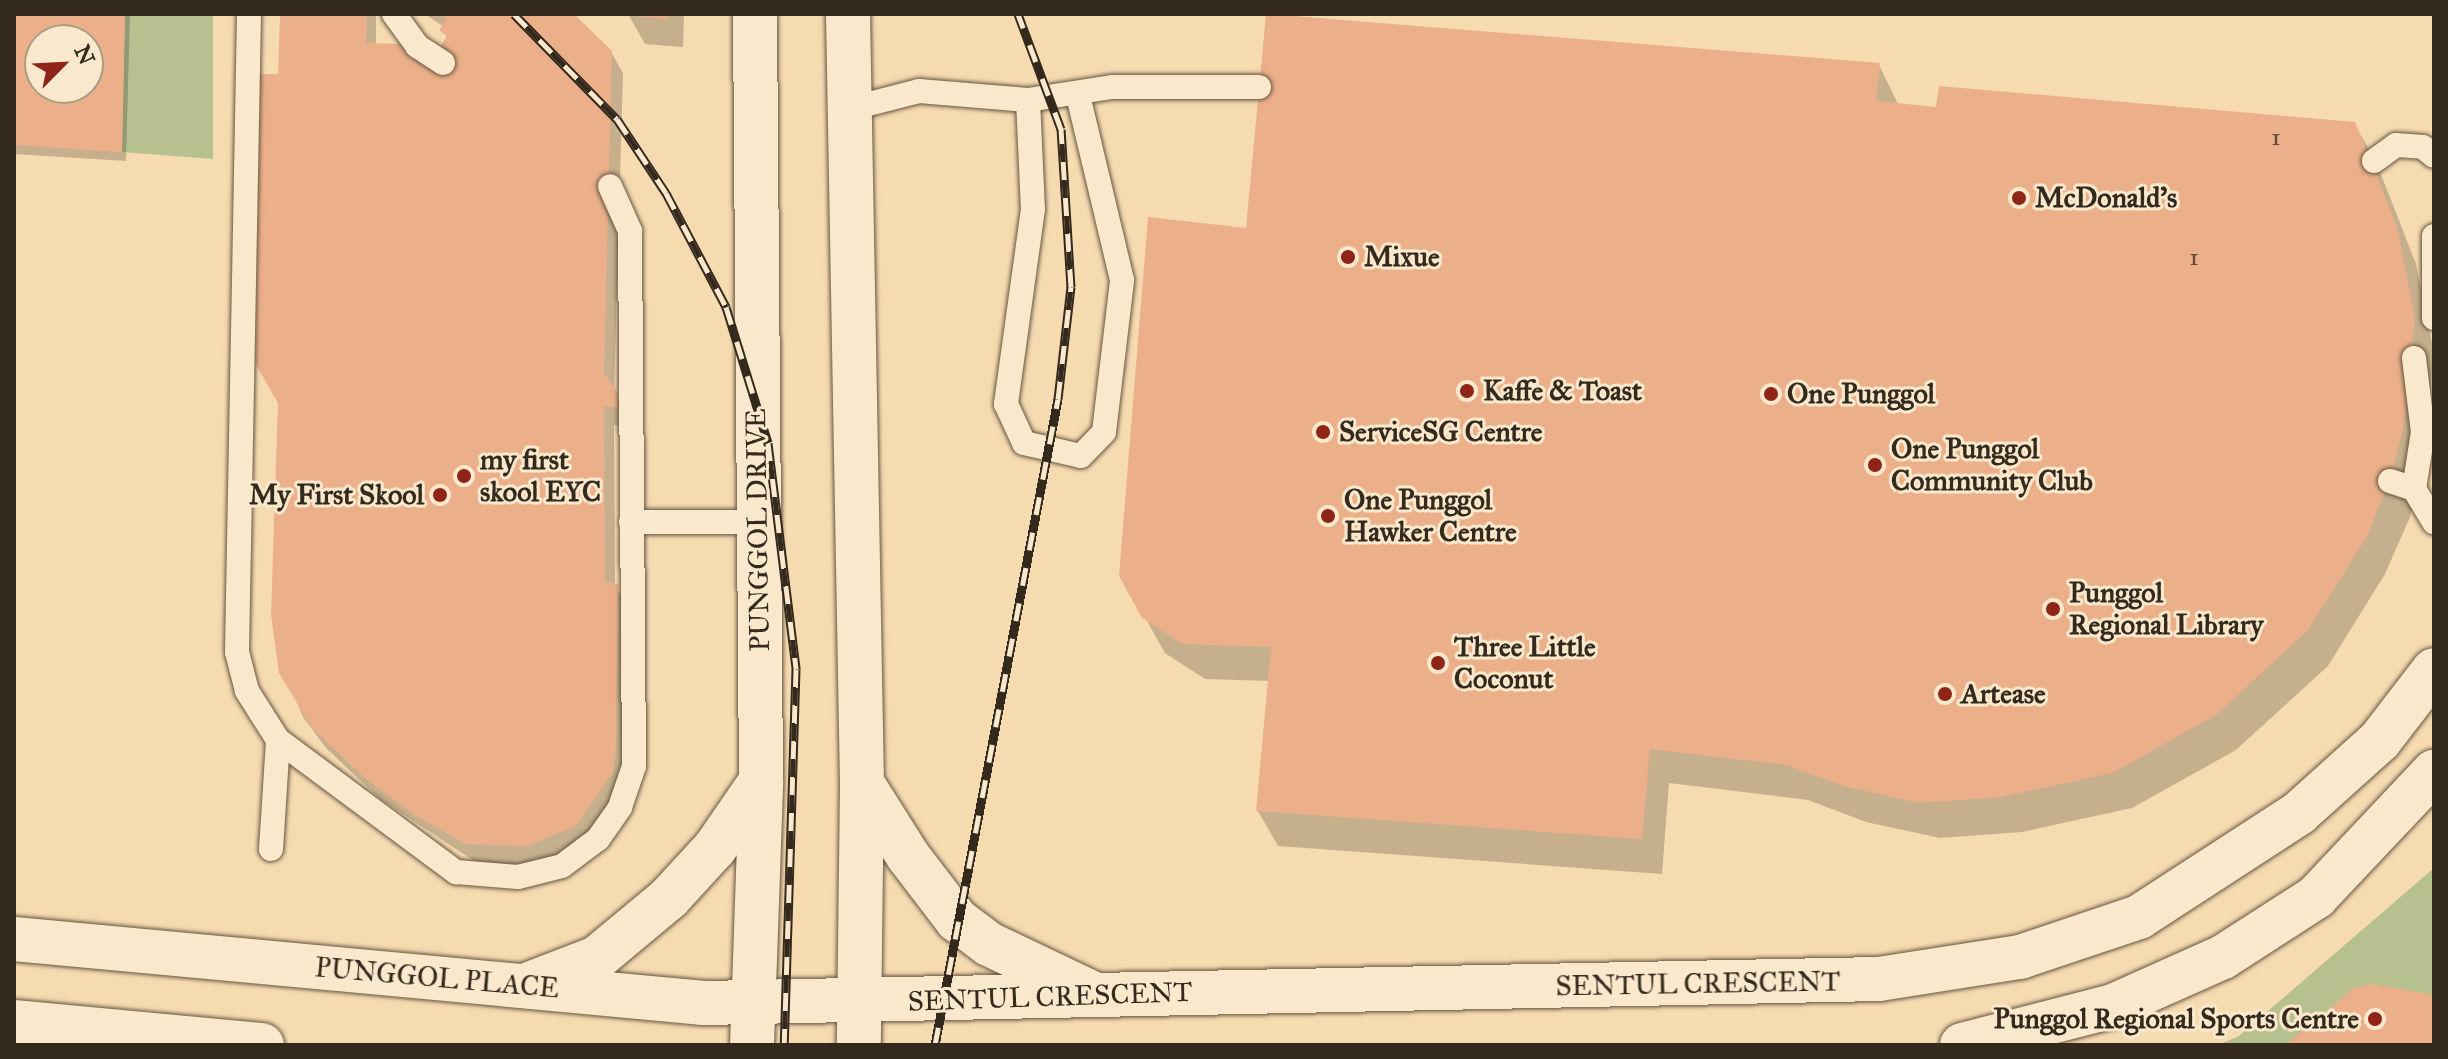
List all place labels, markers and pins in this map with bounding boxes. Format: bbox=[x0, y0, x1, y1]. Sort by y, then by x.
place label: McDonald's bbox=[2035, 181, 2177, 215]
marker: McDonald's bbox=[2010, 189, 2028, 207]
place label: Mixue bbox=[1364, 240, 1440, 274]
marker: Mixue bbox=[1339, 248, 1357, 266]
place label: Kaffe & Toast bbox=[1483, 374, 1642, 408]
place label: One Punggol bbox=[1787, 377, 1935, 411]
marker: Kaffe & Toast bbox=[1458, 382, 1476, 400]
marker: One Punggol bbox=[1762, 385, 1780, 403]
place label: ServiceSG Centre bbox=[1339, 415, 1542, 449]
marker: ServiceSG Centre bbox=[1314, 423, 1332, 441]
place label: One Punggol Community Club bbox=[1891, 432, 2093, 498]
place label: my first skool EYC bbox=[480, 443, 601, 509]
marker: One Punggol Community Club bbox=[1866, 456, 1884, 474]
marker: my first skool EYC bbox=[455, 467, 473, 485]
place label: My First Skool bbox=[249, 478, 424, 512]
place label: One Punggol Hawker Centre bbox=[1344, 483, 1517, 549]
marker: My First Skool bbox=[431, 486, 449, 504]
marker: One Punggol Hawker Centre bbox=[1319, 507, 1337, 525]
place label: Punggol Regional Library bbox=[2069, 576, 2263, 642]
marker: Punggol Regional Library bbox=[2044, 600, 2062, 618]
place label: Three Little Coconut bbox=[1454, 630, 1596, 696]
marker: Three Little Coconut bbox=[1429, 654, 1447, 672]
place label: Artease bbox=[1961, 677, 2046, 711]
marker: Artease bbox=[1936, 685, 1954, 703]
place label: Punggol Regional Sports Centre bbox=[1994, 1002, 2359, 1036]
marker: Punggol Regional Sports Centre bbox=[2366, 1010, 2384, 1028]

